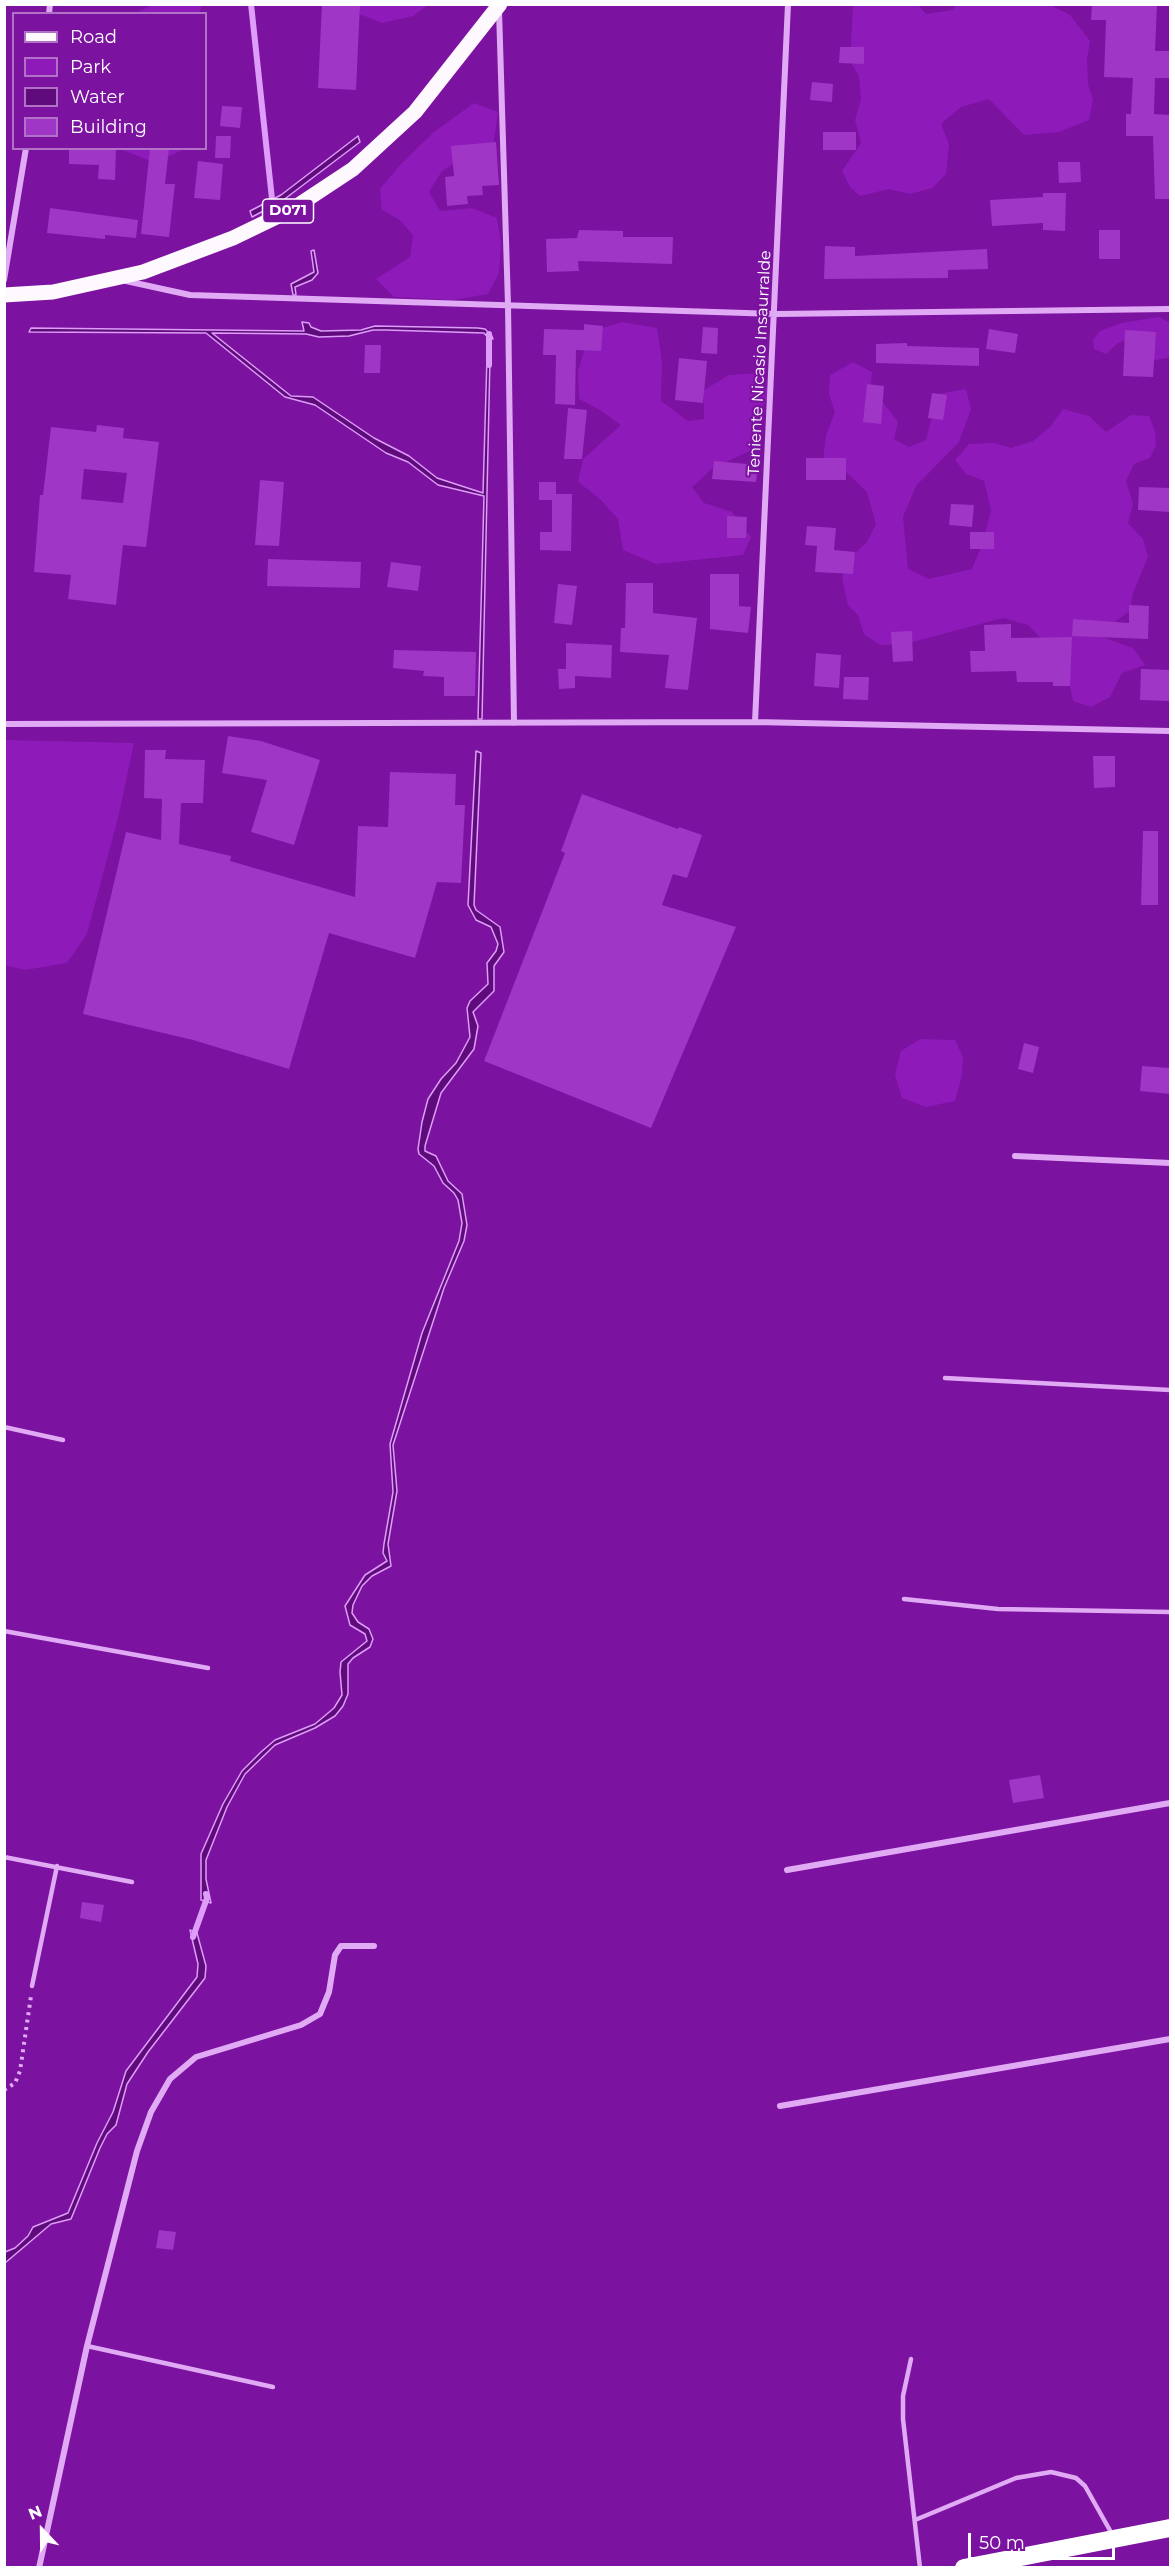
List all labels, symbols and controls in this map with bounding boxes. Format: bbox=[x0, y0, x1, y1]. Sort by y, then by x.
legend bbox=[12, 12, 207, 150]
text: Road bbox=[70, 26, 117, 48]
text: Park bbox=[70, 56, 111, 78]
text: Water bbox=[70, 86, 125, 108]
text: Building bbox=[70, 116, 147, 138]
road number: D071 bbox=[262, 199, 314, 223]
street label: Teniente Nicasio Insaurralde bbox=[745, 250, 775, 476]
north arrow bbox=[12, 2500, 72, 2560]
text: N bbox=[26, 2502, 45, 2524]
scale bar bbox=[971, 2521, 1118, 2559]
text: 50 m bbox=[979, 2532, 1025, 2554]

